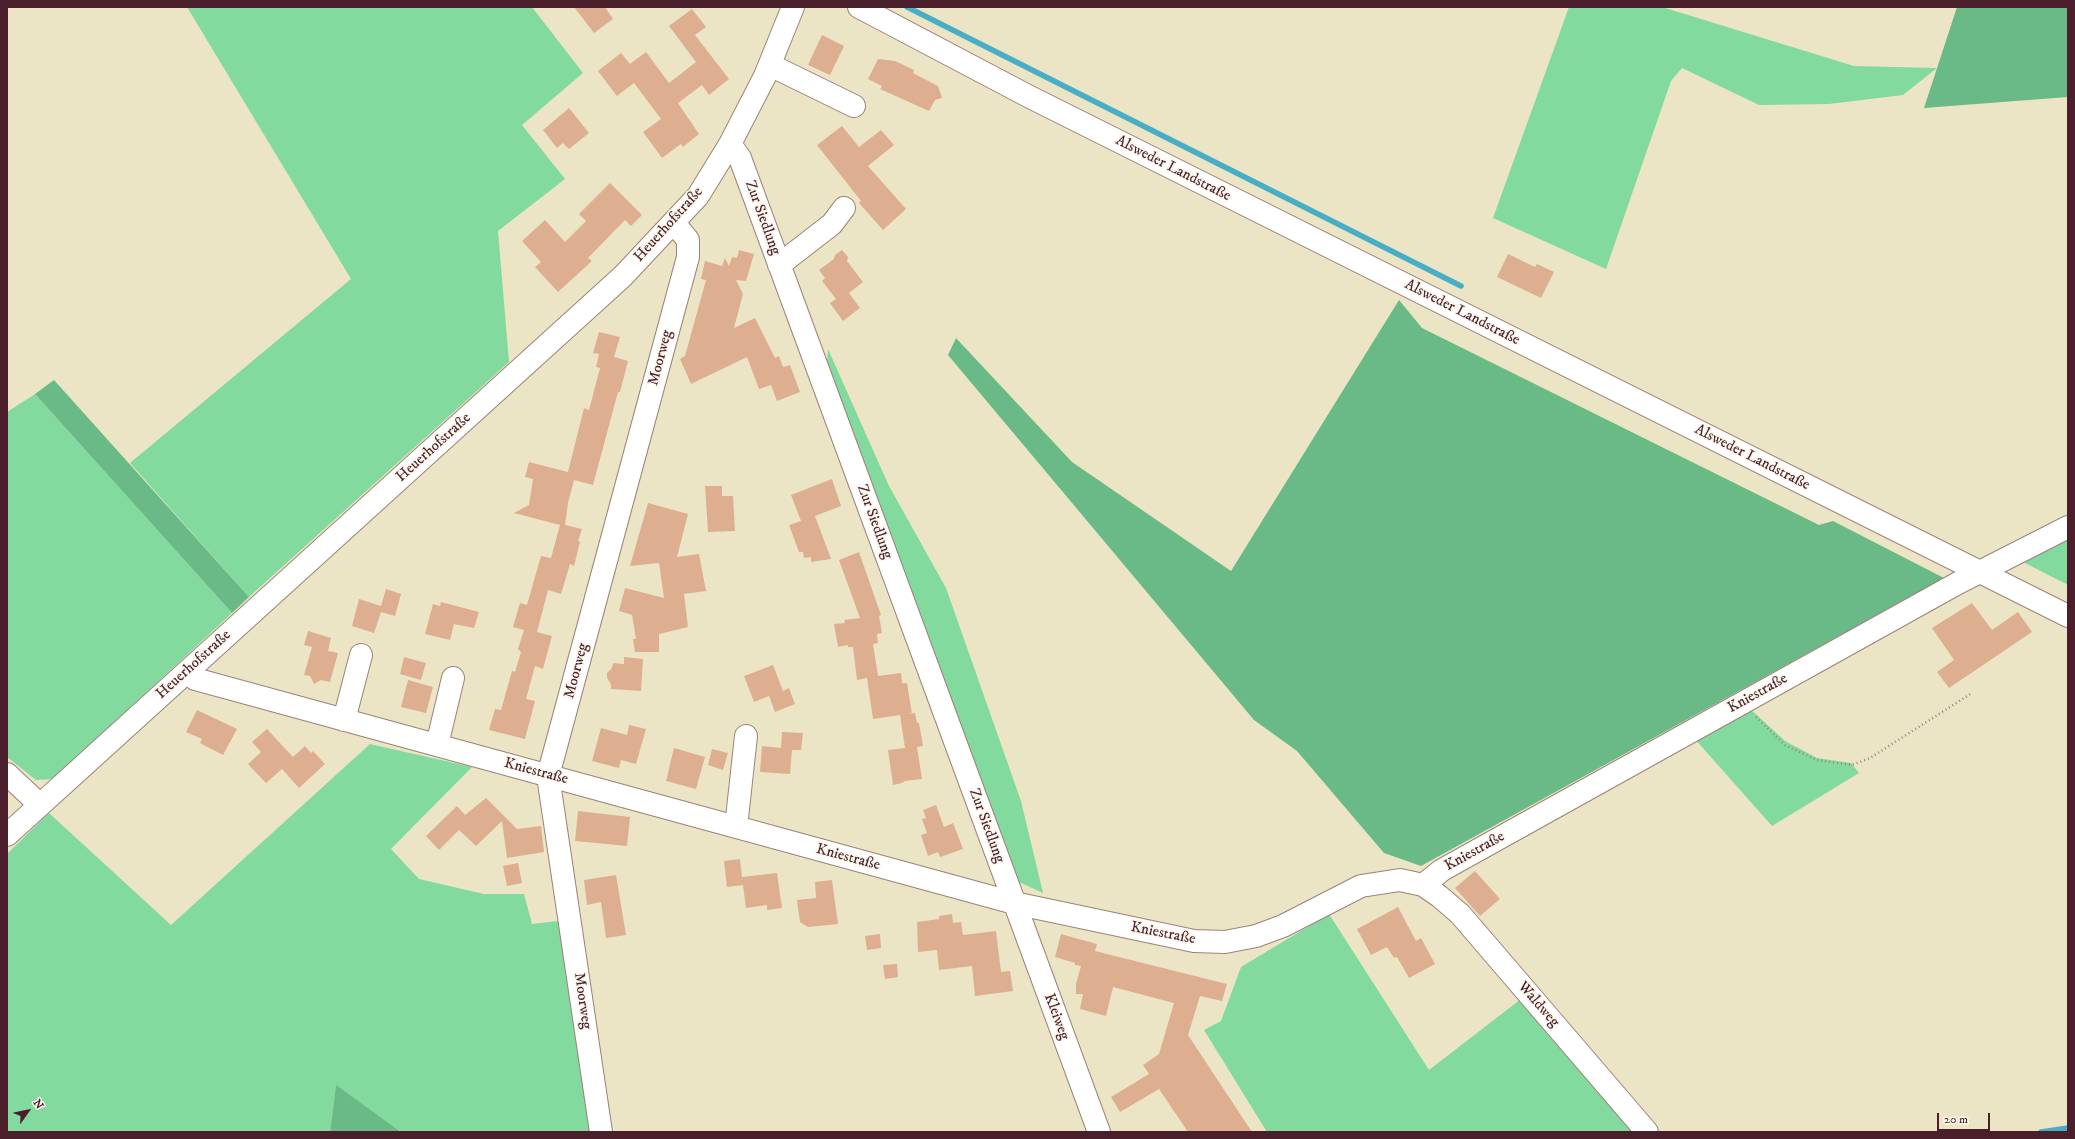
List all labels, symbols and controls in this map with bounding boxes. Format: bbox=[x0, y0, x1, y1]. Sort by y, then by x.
street label: Alsweder Landstraße bbox=[1112, 132, 1234, 206]
street label: Zur Siedlung bbox=[740, 178, 784, 258]
street label: Heuerhofstraße bbox=[631, 184, 707, 266]
street label: Alsweder Landstraße bbox=[1401, 276, 1523, 350]
street label: Moorweg bbox=[645, 328, 677, 388]
street label: Heuerhofstraße bbox=[393, 410, 475, 486]
street label: Alsweder Landstraße bbox=[1691, 421, 1813, 495]
street label: Zur Siedlung bbox=[852, 482, 896, 562]
street label: Heuerhofstraße bbox=[153, 627, 235, 703]
street label: Moorweg bbox=[561, 641, 593, 701]
street label: Kniestraße bbox=[1725, 670, 1791, 718]
street label: Kniestraße bbox=[502, 755, 570, 789]
street label: Zur Siedlung bbox=[964, 786, 1008, 866]
street label: Kniestraße bbox=[1442, 828, 1508, 876]
street label: Kniestraße bbox=[814, 841, 882, 875]
street label: Kniestraße bbox=[1129, 919, 1197, 949]
street label: Moorweg bbox=[569, 972, 595, 1030]
street label: Waldweg bbox=[1513, 979, 1563, 1031]
street label: Kleiweg bbox=[1039, 991, 1073, 1043]
north arrow bbox=[8, 1091, 48, 1131]
text: N bbox=[30, 1097, 46, 1112]
scale bar bbox=[1939, 1105, 1992, 1131]
text: 20 m bbox=[1944, 1112, 1968, 1127]

